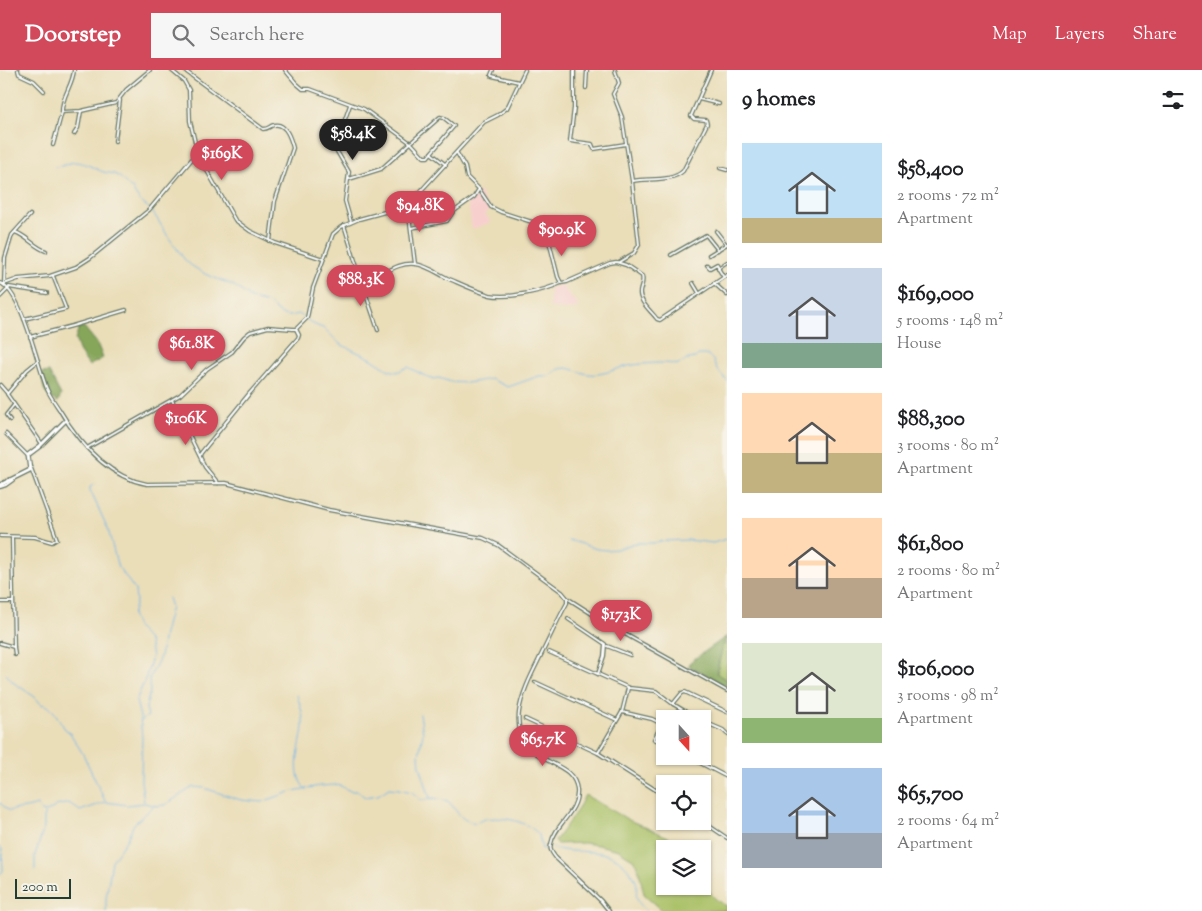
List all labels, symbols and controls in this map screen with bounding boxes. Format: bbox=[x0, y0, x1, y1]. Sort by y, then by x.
search box bbox=[151, 13, 501, 58]
text: Doorstep bbox=[25, 18, 121, 52]
icon: search bbox=[169, 21, 197, 49]
text: Search here bbox=[209, 22, 304, 49]
text: Map bbox=[992, 22, 1027, 48]
text: Layers bbox=[1055, 22, 1105, 48]
text: Share bbox=[1133, 22, 1177, 48]
text: 9 homes bbox=[742, 85, 815, 115]
icon: filters bbox=[1159, 86, 1187, 114]
pin: $58.4K bbox=[312, 118, 394, 161]
text: $58.4K bbox=[330, 123, 376, 146]
pin: $169K bbox=[187, 138, 257, 181]
text: $169K bbox=[201, 143, 243, 166]
text: $58,400 bbox=[897, 155, 964, 185]
icon: home bbox=[782, 163, 842, 223]
text: 2 rooms · 72 m² bbox=[897, 185, 999, 208]
pin: $94.8K bbox=[379, 190, 461, 233]
text: $94.8K bbox=[396, 195, 444, 218]
text: Apartment bbox=[897, 208, 973, 231]
pin: $90.9K bbox=[521, 214, 603, 257]
text: $90.9K bbox=[538, 219, 586, 242]
pin: $88.3K bbox=[320, 264, 402, 307]
text: $88.3K bbox=[338, 269, 384, 292]
text: $169,000 bbox=[897, 280, 974, 310]
icon: home bbox=[782, 288, 842, 348]
text: 5 rooms · 148 m² bbox=[897, 310, 1003, 333]
pin: $61.8K bbox=[151, 328, 233, 371]
text: $61.8K bbox=[169, 333, 215, 356]
text: House bbox=[897, 333, 941, 356]
pin: $106K bbox=[151, 404, 221, 446]
text: $88,300 bbox=[897, 405, 965, 435]
text: $106K bbox=[165, 408, 207, 431]
icon: home bbox=[782, 413, 842, 473]
text: 3 rooms · 80 m² bbox=[897, 435, 999, 458]
text: Apartment bbox=[897, 458, 973, 481]
text: $61,800 bbox=[897, 530, 964, 560]
icon: home bbox=[782, 538, 842, 598]
text: 2 rooms · 80 m² bbox=[897, 560, 1000, 583]
text: Apartment bbox=[897, 583, 973, 606]
pin: $173K bbox=[586, 600, 656, 642]
text: $173K bbox=[601, 604, 641, 627]
text: $106,000 bbox=[897, 655, 974, 685]
icon: home bbox=[782, 663, 842, 723]
text: 3 rooms · 98 m² bbox=[897, 685, 999, 708]
text: Apartment bbox=[897, 708, 973, 731]
north arrow bbox=[656, 710, 711, 765]
map controls bbox=[656, 710, 711, 895]
pin: $65.7K bbox=[502, 724, 584, 767]
text: $65.7K bbox=[520, 729, 566, 752]
button: locate bbox=[656, 775, 711, 830]
text: $65,700 bbox=[897, 780, 963, 810]
icon: home bbox=[782, 788, 842, 848]
text: 2 rooms · 64 m² bbox=[897, 810, 1000, 833]
text: Apartment bbox=[897, 833, 973, 856]
button: layers bbox=[656, 840, 711, 895]
scale bar bbox=[15, 876, 71, 899]
text: 200 m bbox=[22, 878, 58, 898]

